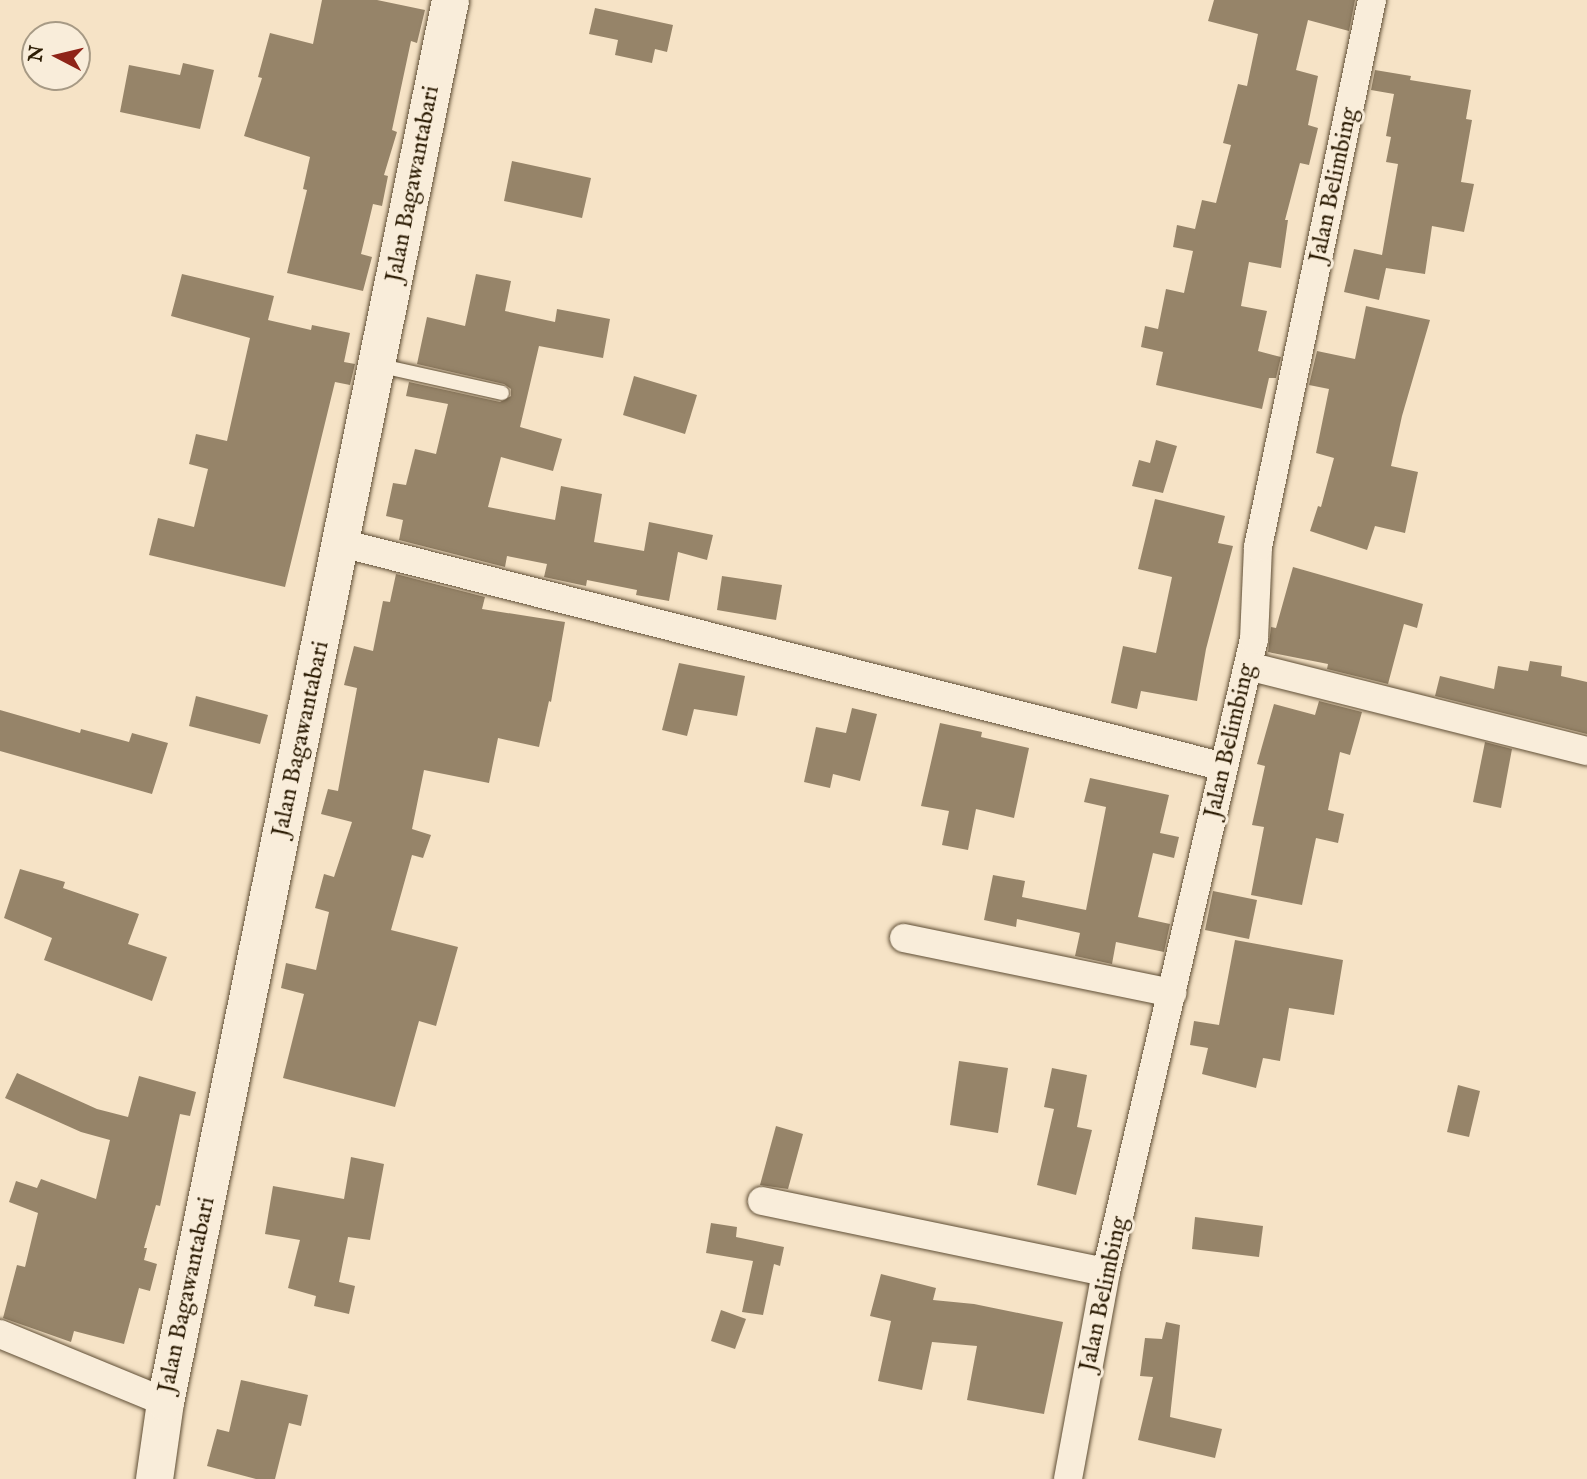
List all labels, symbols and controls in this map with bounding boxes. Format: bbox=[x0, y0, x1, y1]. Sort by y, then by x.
north arrow bbox=[21, 21, 91, 91]
text: N bbox=[24, 44, 50, 63]
street label: Jalan Bagawantabari bbox=[380, 83, 446, 285]
street label: Jalan Belimbing bbox=[1304, 105, 1364, 265]
street label: Jalan Bagawantabari bbox=[266, 638, 336, 840]
street label: Jalan Belimbing bbox=[1198, 661, 1262, 821]
street label: Jalan Bagawantabari bbox=[152, 1194, 222, 1396]
street label: Jalan Belimbing bbox=[1074, 1214, 1134, 1374]

